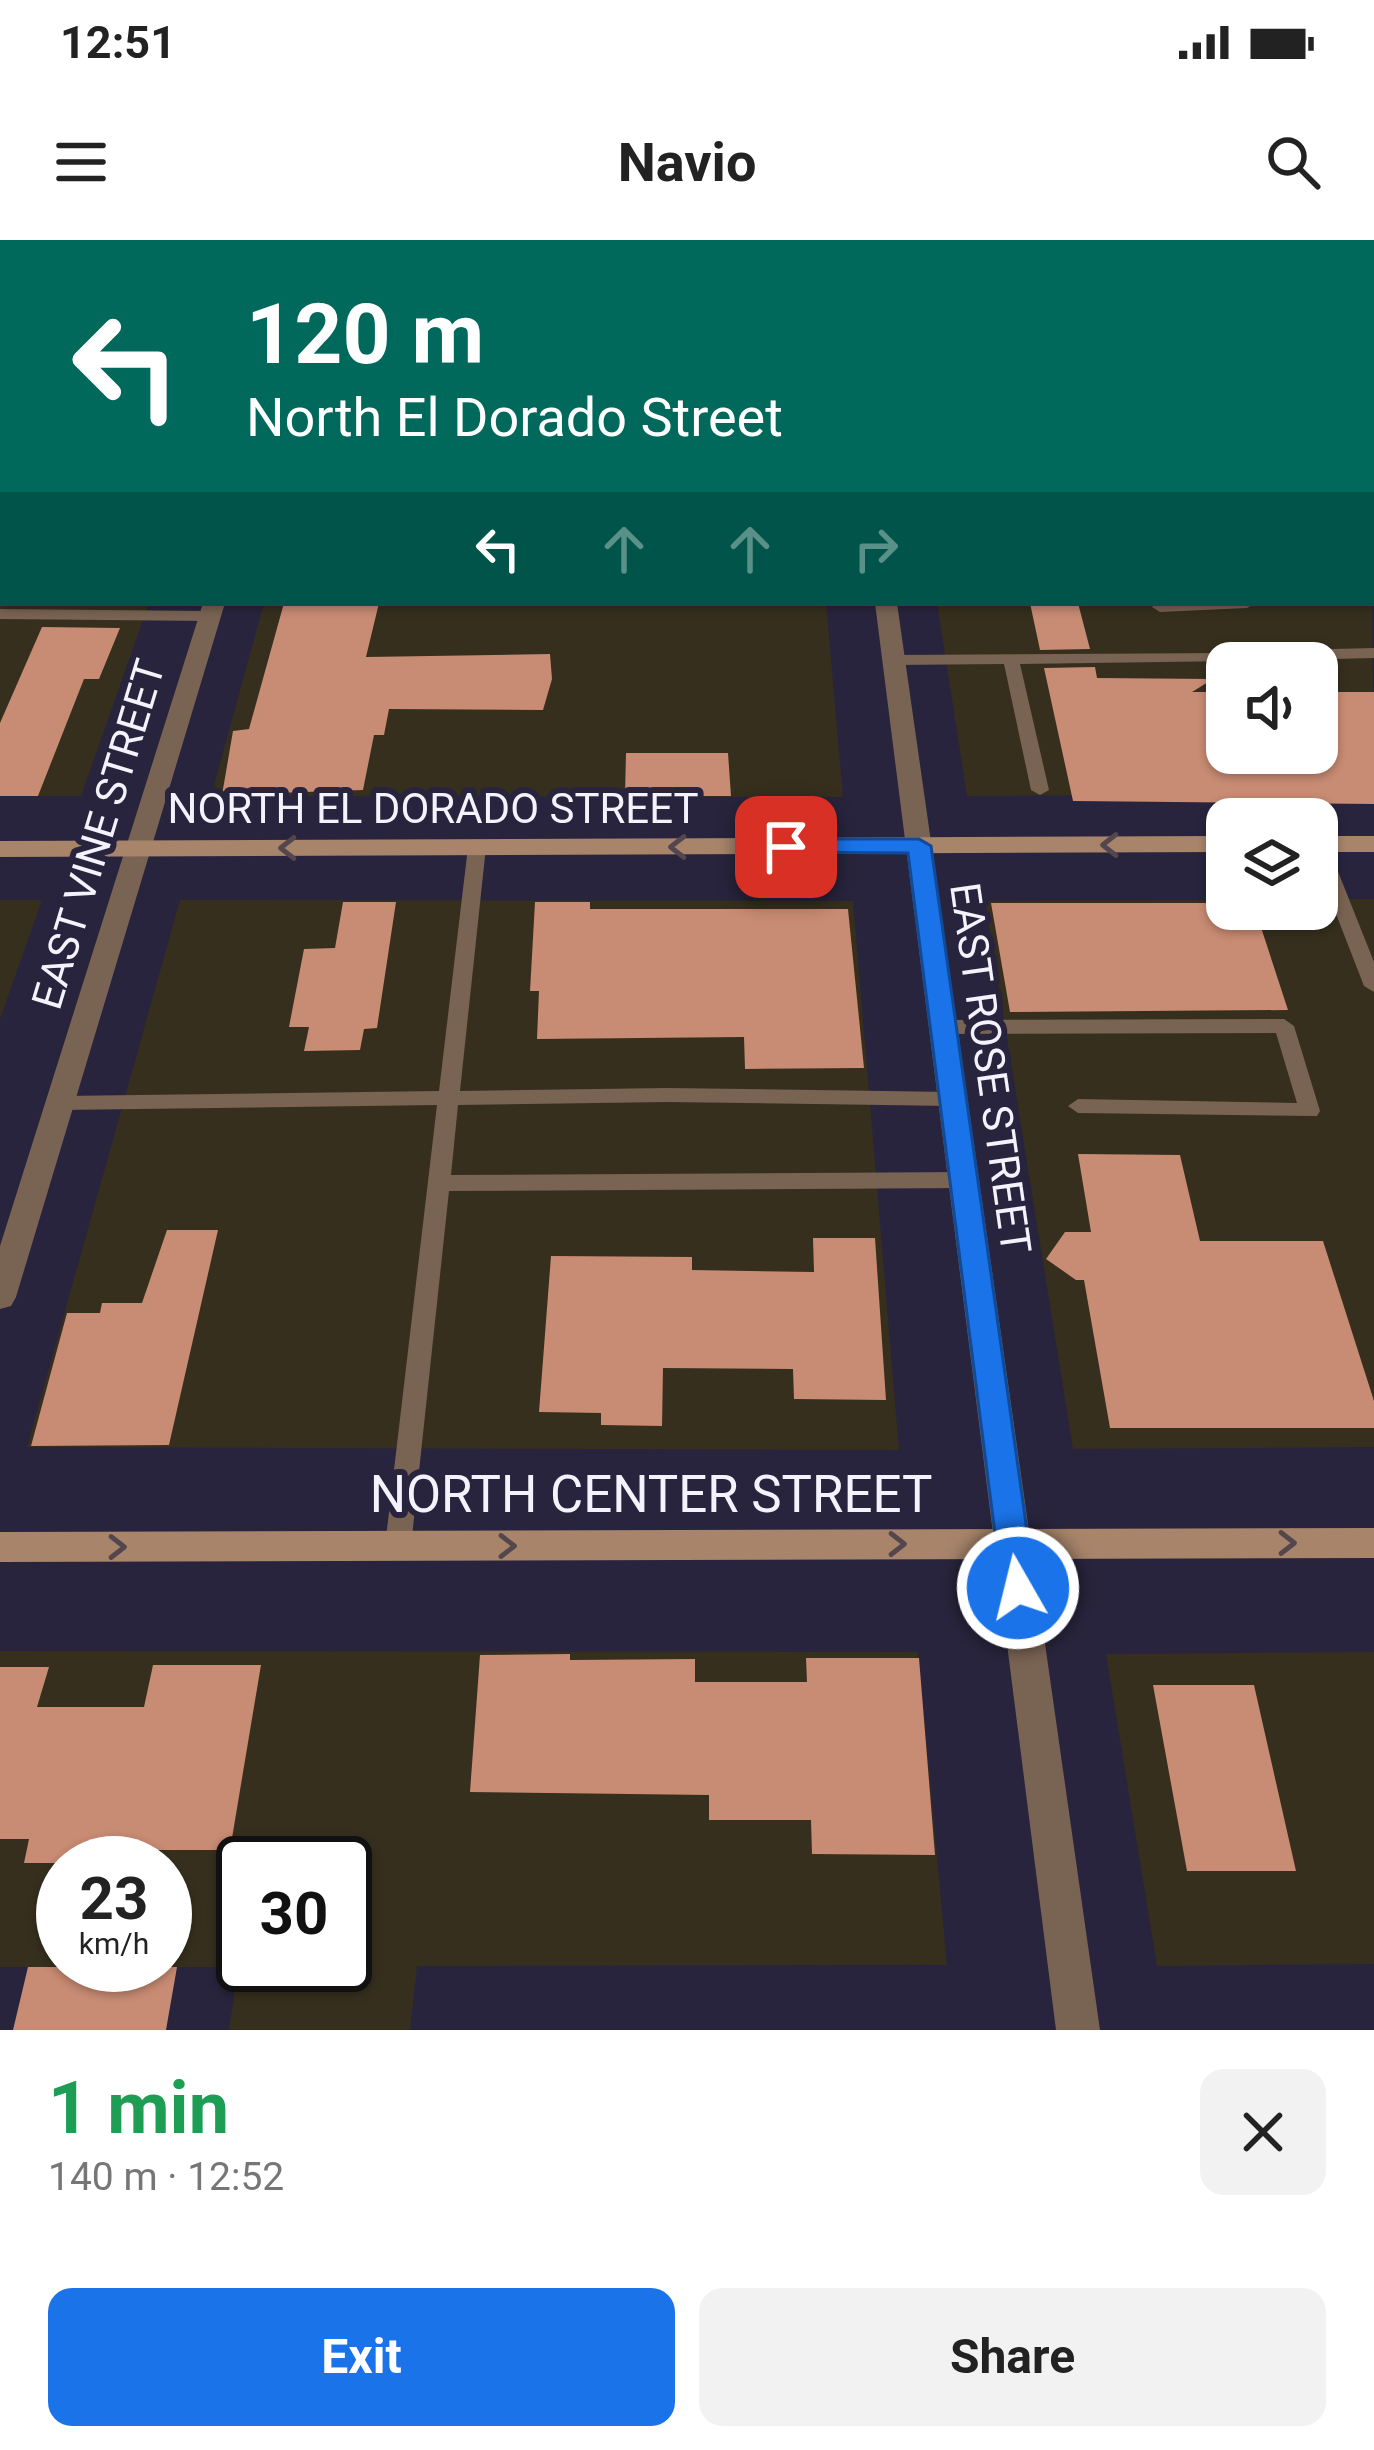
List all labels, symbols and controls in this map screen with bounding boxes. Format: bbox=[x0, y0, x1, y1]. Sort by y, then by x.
text: 12:51 bbox=[60, 16, 176, 69]
icon: menu bbox=[48, 129, 114, 195]
icon: search bbox=[1260, 129, 1326, 195]
text: Navio bbox=[618, 131, 756, 194]
text: 120 m bbox=[246, 285, 484, 384]
icon: left bbox=[48, 288, 204, 444]
text: North El Dorado Street bbox=[246, 386, 783, 449]
icon: left bbox=[465, 516, 531, 582]
icon: ahead bbox=[591, 516, 657, 582]
icon: ahead bbox=[717, 516, 783, 582]
icon: right bbox=[843, 516, 909, 582]
map controls bbox=[1206, 642, 1338, 930]
button: sound bbox=[1206, 642, 1338, 774]
street label: EAST VINE STREET bbox=[22, 654, 175, 1015]
street label: NORTH EL DORADO STREET bbox=[167, 784, 699, 833]
pin bbox=[735, 796, 837, 898]
button: layers bbox=[1206, 798, 1338, 930]
icon: arrive bbox=[753, 814, 819, 880]
one-way arrow bbox=[1100, 832, 1118, 858]
one-way arrow bbox=[668, 834, 686, 860]
one-way arrow bbox=[278, 835, 296, 861]
street label: EAST ROSE STREET bbox=[940, 879, 1041, 1257]
street label: NORTH CENTER STREET bbox=[370, 1465, 932, 1524]
position arrow bbox=[955, 1525, 1081, 1651]
one-way arrow bbox=[1279, 1530, 1297, 1556]
one-way arrow bbox=[889, 1531, 907, 1557]
one-way arrow bbox=[499, 1533, 517, 1559]
one-way arrow bbox=[109, 1534, 127, 1560]
speed limit sign: 30 bbox=[216, 1836, 372, 1992]
text: 23 bbox=[80, 1863, 148, 1934]
text: km/h bbox=[79, 1926, 149, 1961]
text: 1 min bbox=[48, 2066, 229, 2151]
button: close bbox=[1200, 2069, 1326, 2195]
text: 140 m · 12:52 bbox=[48, 2154, 284, 2200]
button: Exit bbox=[48, 2288, 675, 2426]
button: Share bbox=[699, 2288, 1326, 2426]

